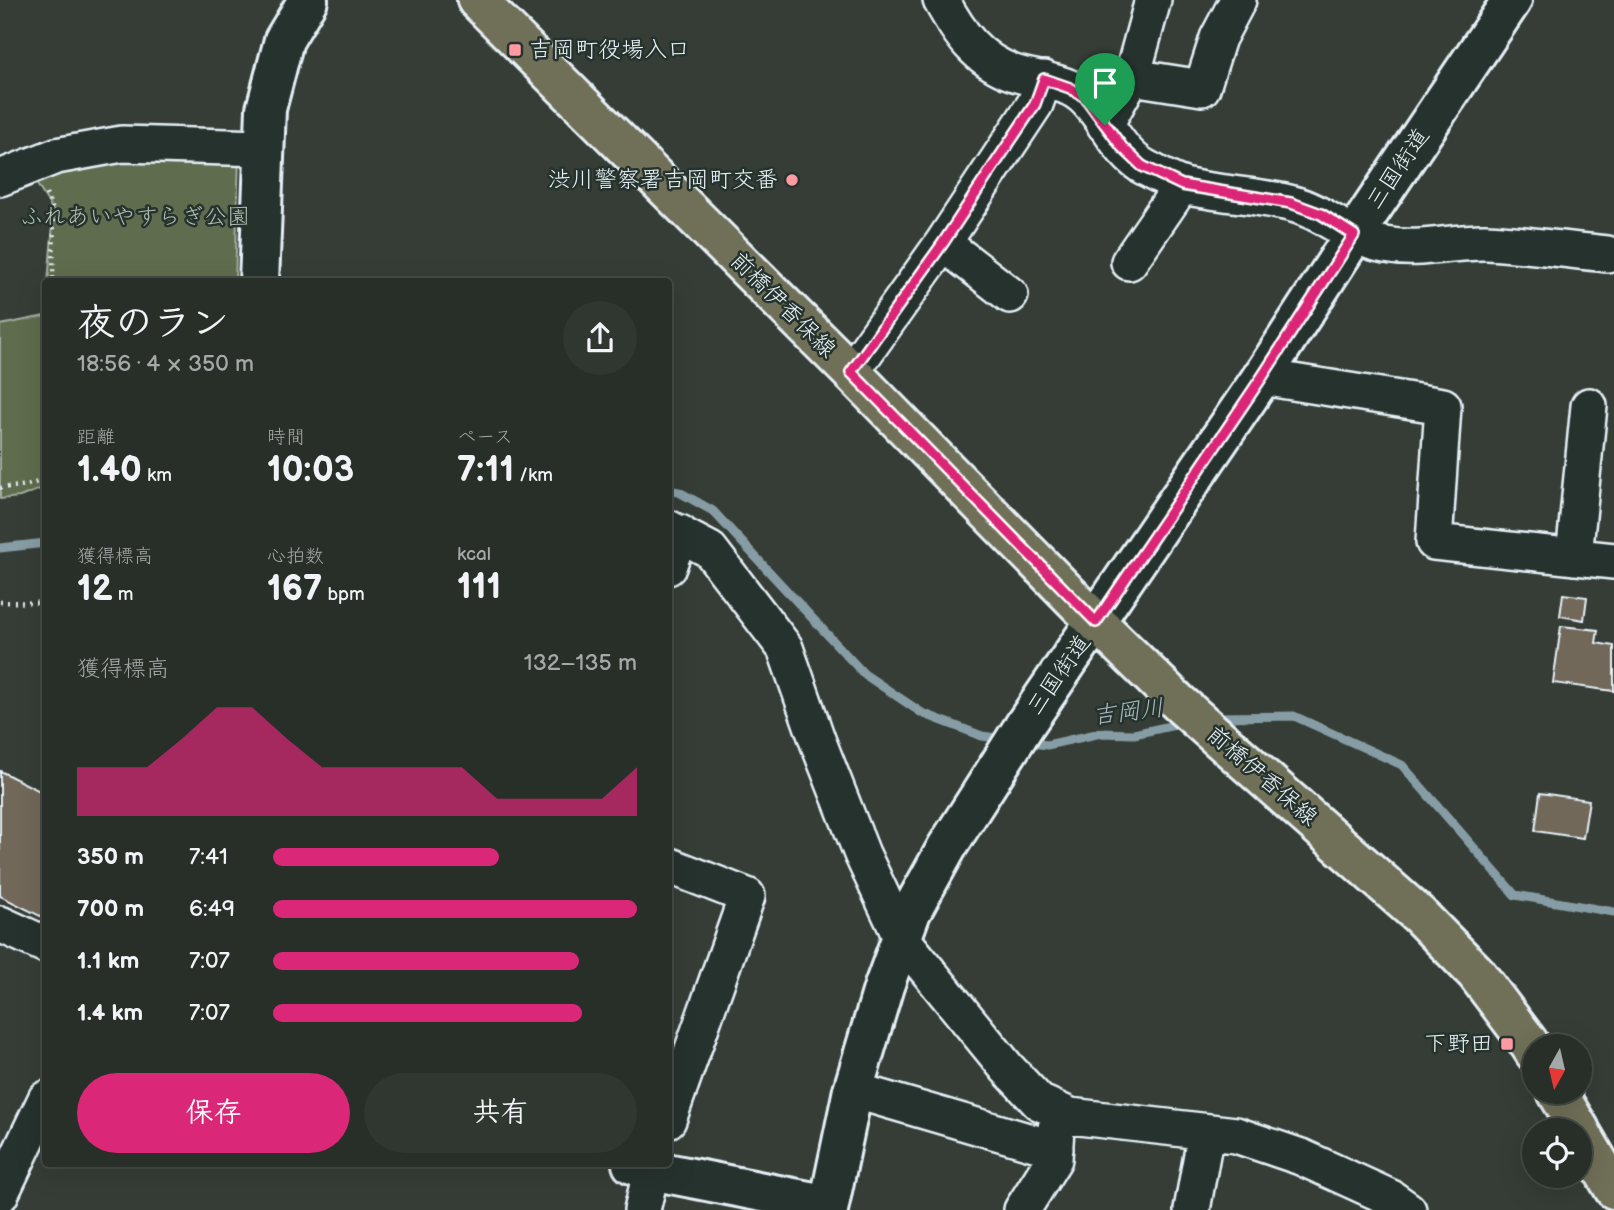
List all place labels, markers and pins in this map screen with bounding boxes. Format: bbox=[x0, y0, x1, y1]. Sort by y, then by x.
place label: 吉岡町役場入口 bbox=[529, 36, 690, 64]
marker: 吉岡町役場入口 bbox=[507, 42, 523, 58]
pin bbox=[1075, 53, 1135, 125]
place label: 渋川警察署吉岡町交番 bbox=[548, 166, 778, 194]
marker: 渋川警察署吉岡町交番 bbox=[784, 172, 800, 188]
place label: 下野田 bbox=[1424, 1030, 1493, 1058]
marker: 下野田 bbox=[1499, 1036, 1515, 1052]

